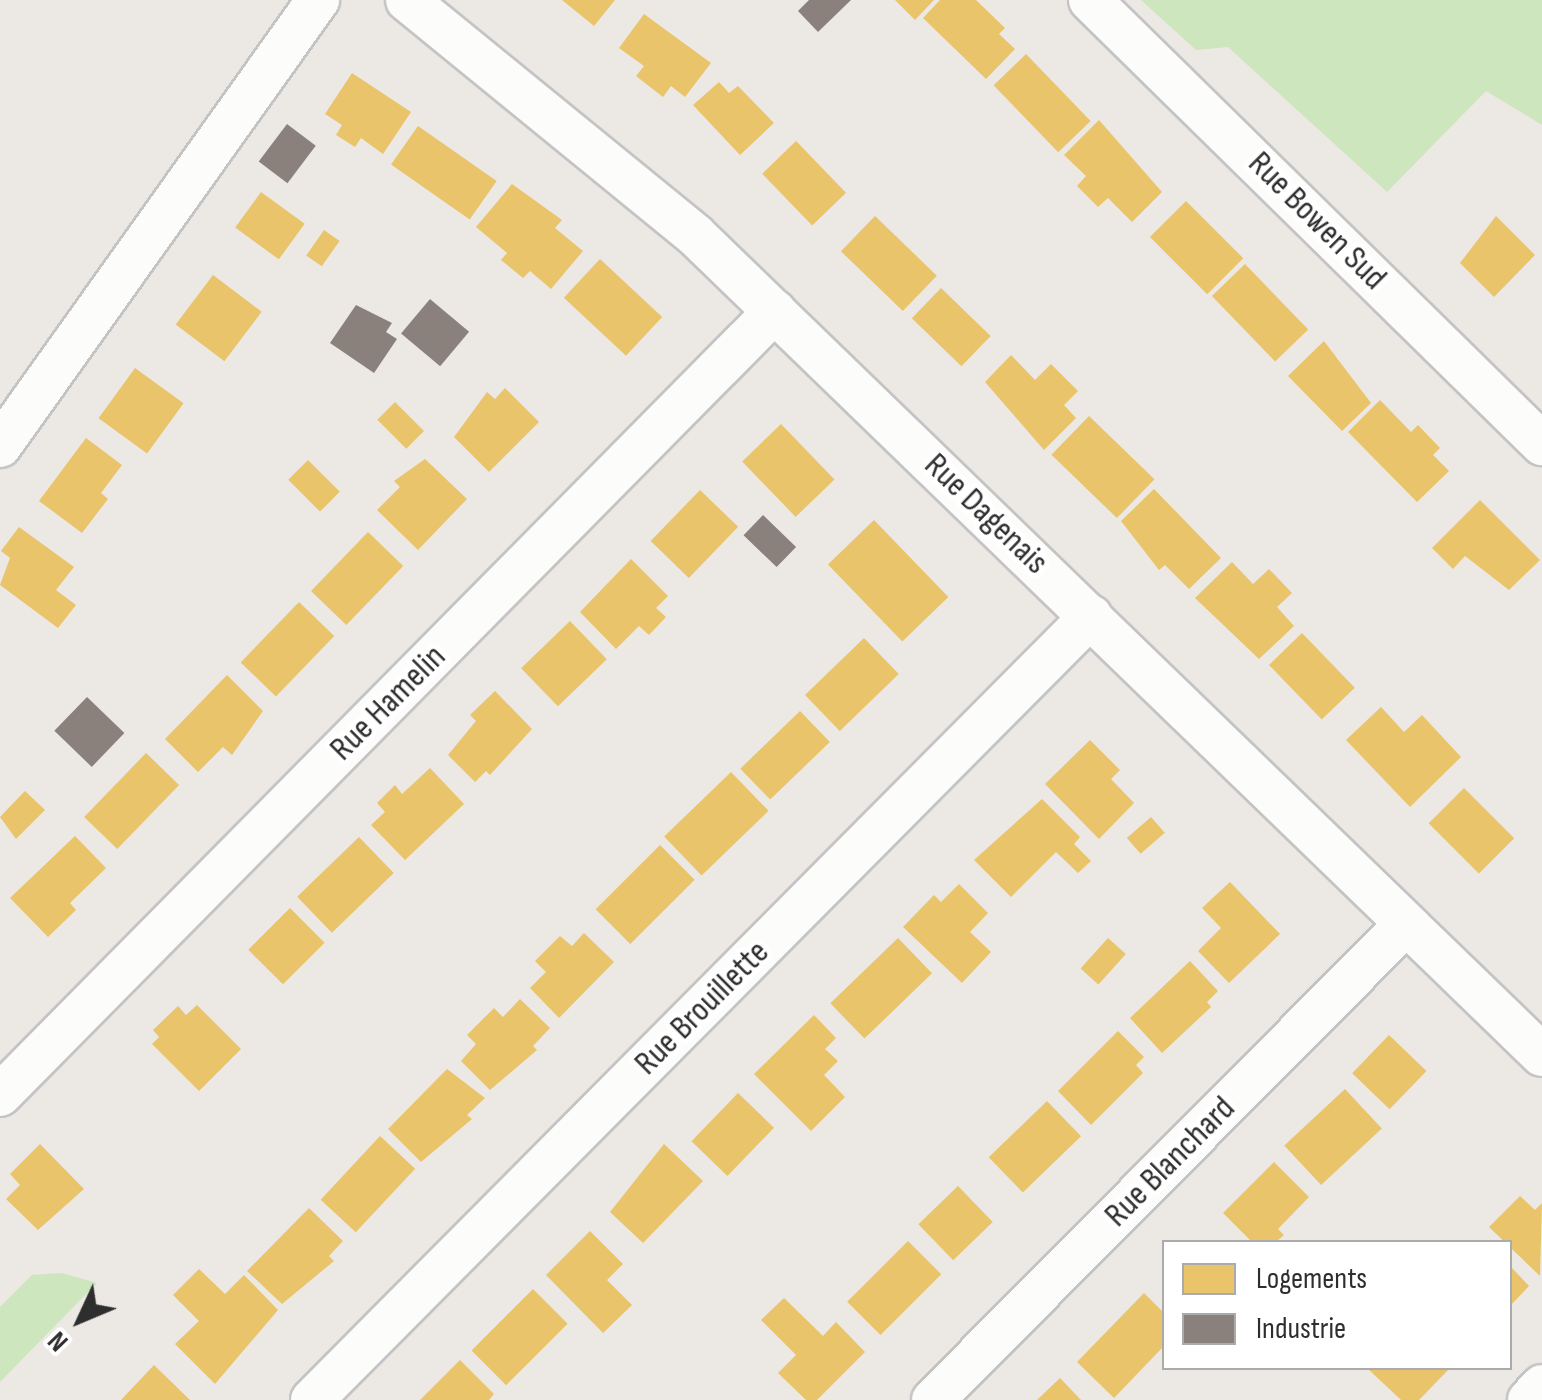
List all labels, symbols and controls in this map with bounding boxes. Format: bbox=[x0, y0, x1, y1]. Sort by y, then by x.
street label: Rue Bowen Sud bbox=[1239, 143, 1395, 299]
street label: Rue Dagenais bbox=[915, 445, 1057, 583]
street label: Rue Hamelin bbox=[321, 636, 455, 770]
street label: Rue Brouillette bbox=[626, 932, 778, 1084]
street label: Rue Blanchard bbox=[1096, 1088, 1244, 1236]
legend bbox=[1162, 1240, 1512, 1370]
text: Logements bbox=[1256, 1261, 1367, 1297]
north arrow bbox=[30, 1270, 130, 1370]
text: Industrie bbox=[1256, 1311, 1346, 1347]
text: N bbox=[41, 1324, 75, 1358]

